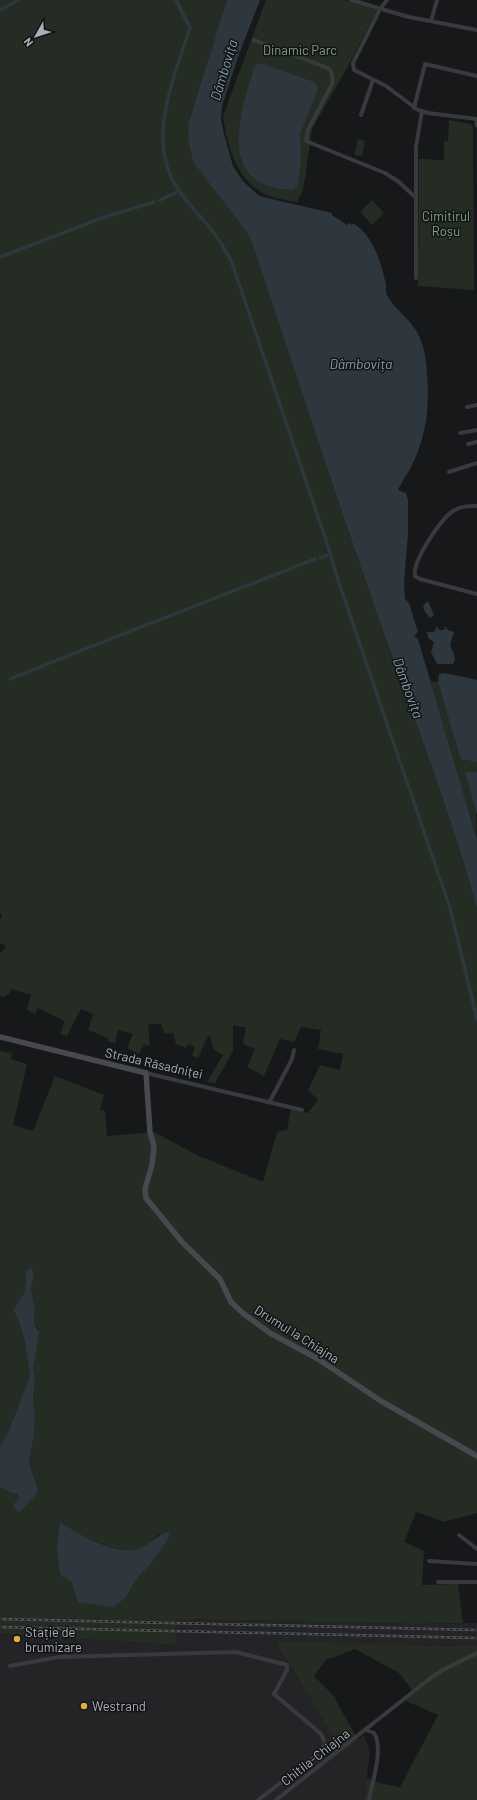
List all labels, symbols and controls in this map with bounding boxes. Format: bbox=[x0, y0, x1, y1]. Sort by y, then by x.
north arrow bbox=[16, 16, 56, 56]
text: N bbox=[20, 36, 35, 50]
water label: Dâmbovița bbox=[206, 37, 241, 102]
park label: Dinamic Parc bbox=[263, 42, 337, 58]
park label: Cimitirul Roșu bbox=[422, 208, 470, 239]
water label: Dâmbovița bbox=[329, 355, 393, 372]
water label: Dâmbovița bbox=[390, 655, 427, 720]
street label: Strada Răsadniței bbox=[104, 1044, 204, 1082]
street label: Drumul la Chiajna bbox=[252, 1302, 342, 1366]
place label: Stație de brumizare bbox=[25, 1624, 82, 1655]
marker: Stație de brumizare bbox=[12, 1634, 22, 1644]
place label: Westrand bbox=[92, 1698, 146, 1714]
marker: Westrand bbox=[79, 1701, 89, 1711]
street label: Chitila-Chiajna bbox=[277, 1725, 353, 1789]

